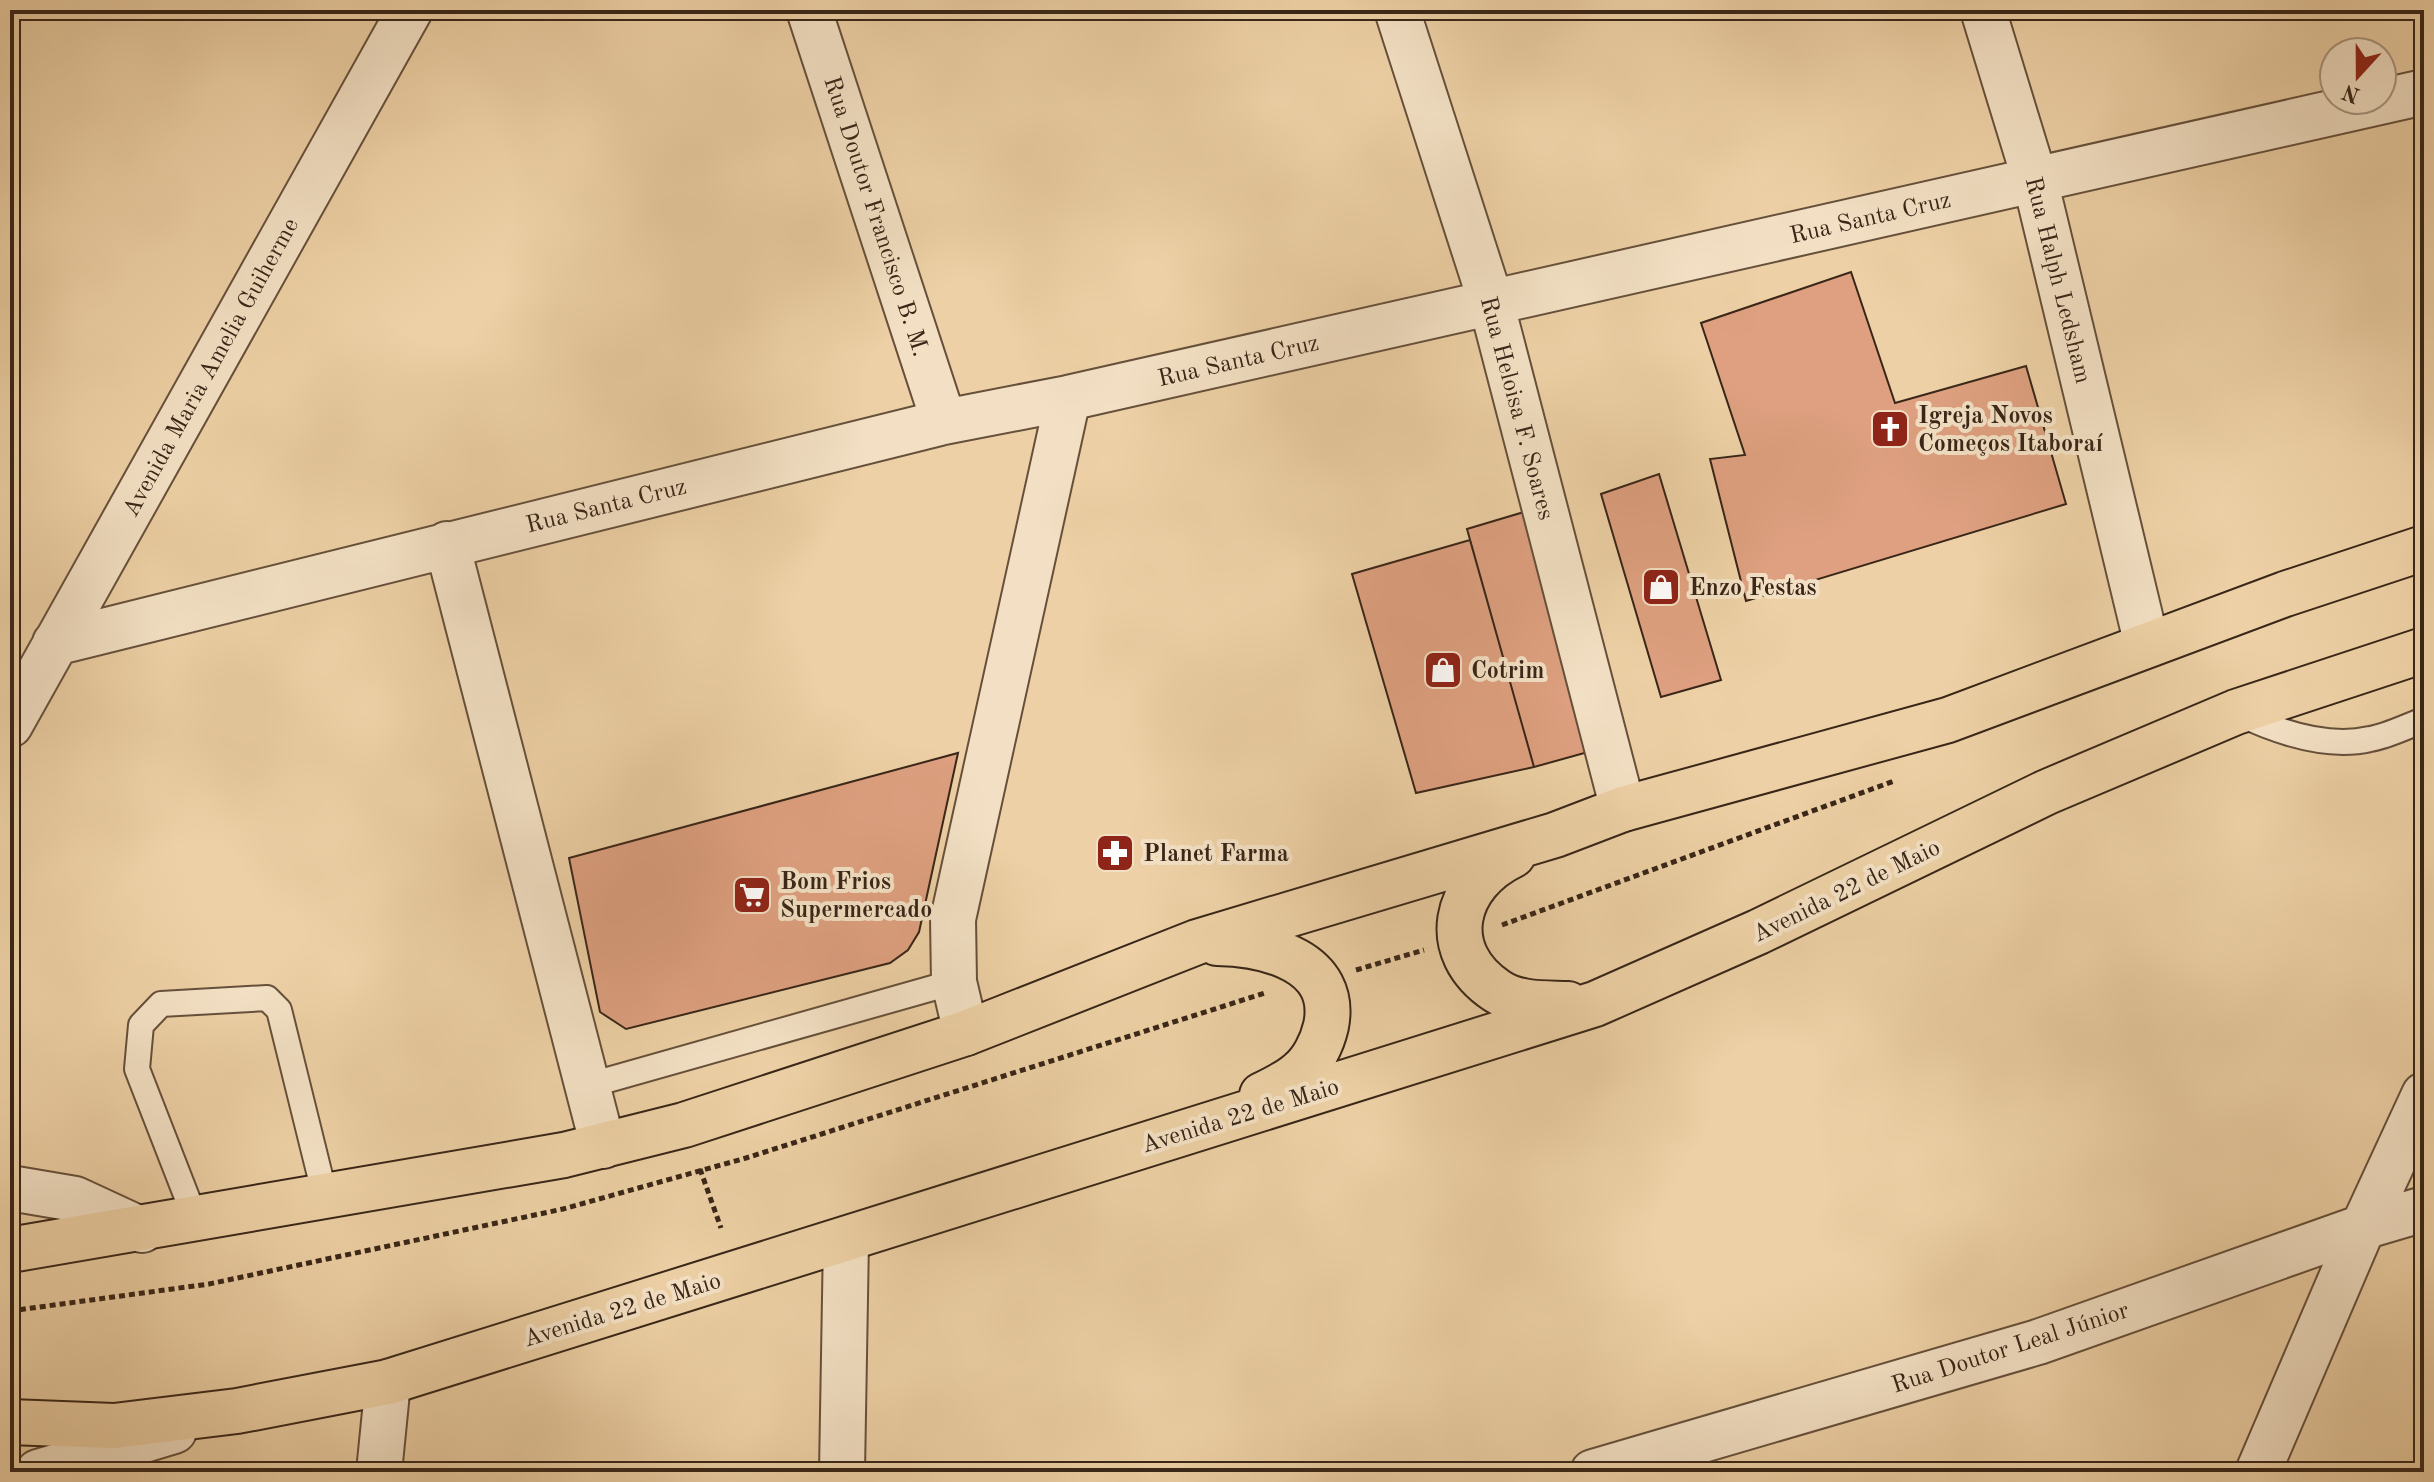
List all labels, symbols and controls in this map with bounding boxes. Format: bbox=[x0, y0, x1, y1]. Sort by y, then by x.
north arrow bbox=[2318, 36, 2398, 116]
street label: Rua Doutor Francisco B. M. bbox=[818, 74, 932, 360]
text: N bbox=[2340, 79, 2363, 106]
street label: Rua Halph Ledsham bbox=[2020, 175, 2094, 386]
street label: Rua Santa Cruz bbox=[1788, 189, 1953, 249]
street label: Avenida Maria Amelia Guiherme bbox=[119, 215, 304, 521]
street label: Rua Heloisa F. Soares bbox=[1475, 294, 1557, 523]
street label: Rua Santa Cruz bbox=[1156, 332, 1321, 392]
place label: Igreja Novos Começos Itaboraí bbox=[1918, 405, 2103, 457]
church icon: Igreja Novos Começos Itaboraí bbox=[1869, 408, 1911, 450]
street label: Rua Santa Cruz bbox=[524, 475, 689, 538]
shop icon: Enzo Festas bbox=[1640, 566, 1682, 608]
place label: Enzo Festas bbox=[1689, 577, 1817, 601]
shop icon: Cotrim bbox=[1422, 649, 1464, 691]
place label: Cotrim bbox=[1471, 660, 1544, 684]
pharmacy icon: Planet Farma bbox=[1094, 832, 1136, 874]
street label: Avenida 22 de Maio bbox=[1749, 836, 1944, 948]
place label: Planet Farma bbox=[1143, 843, 1289, 867]
place label: Bom Frios Supermercado bbox=[780, 871, 932, 923]
supermarket icon: Bom Frios Supermercado bbox=[731, 874, 773, 916]
street label: Avenida 22 de Maio bbox=[1139, 1075, 1342, 1158]
street label: Avenida 22 de Maio bbox=[521, 1269, 724, 1352]
street label: Rua Doutor Leal Júnior bbox=[1889, 1299, 2132, 1399]

